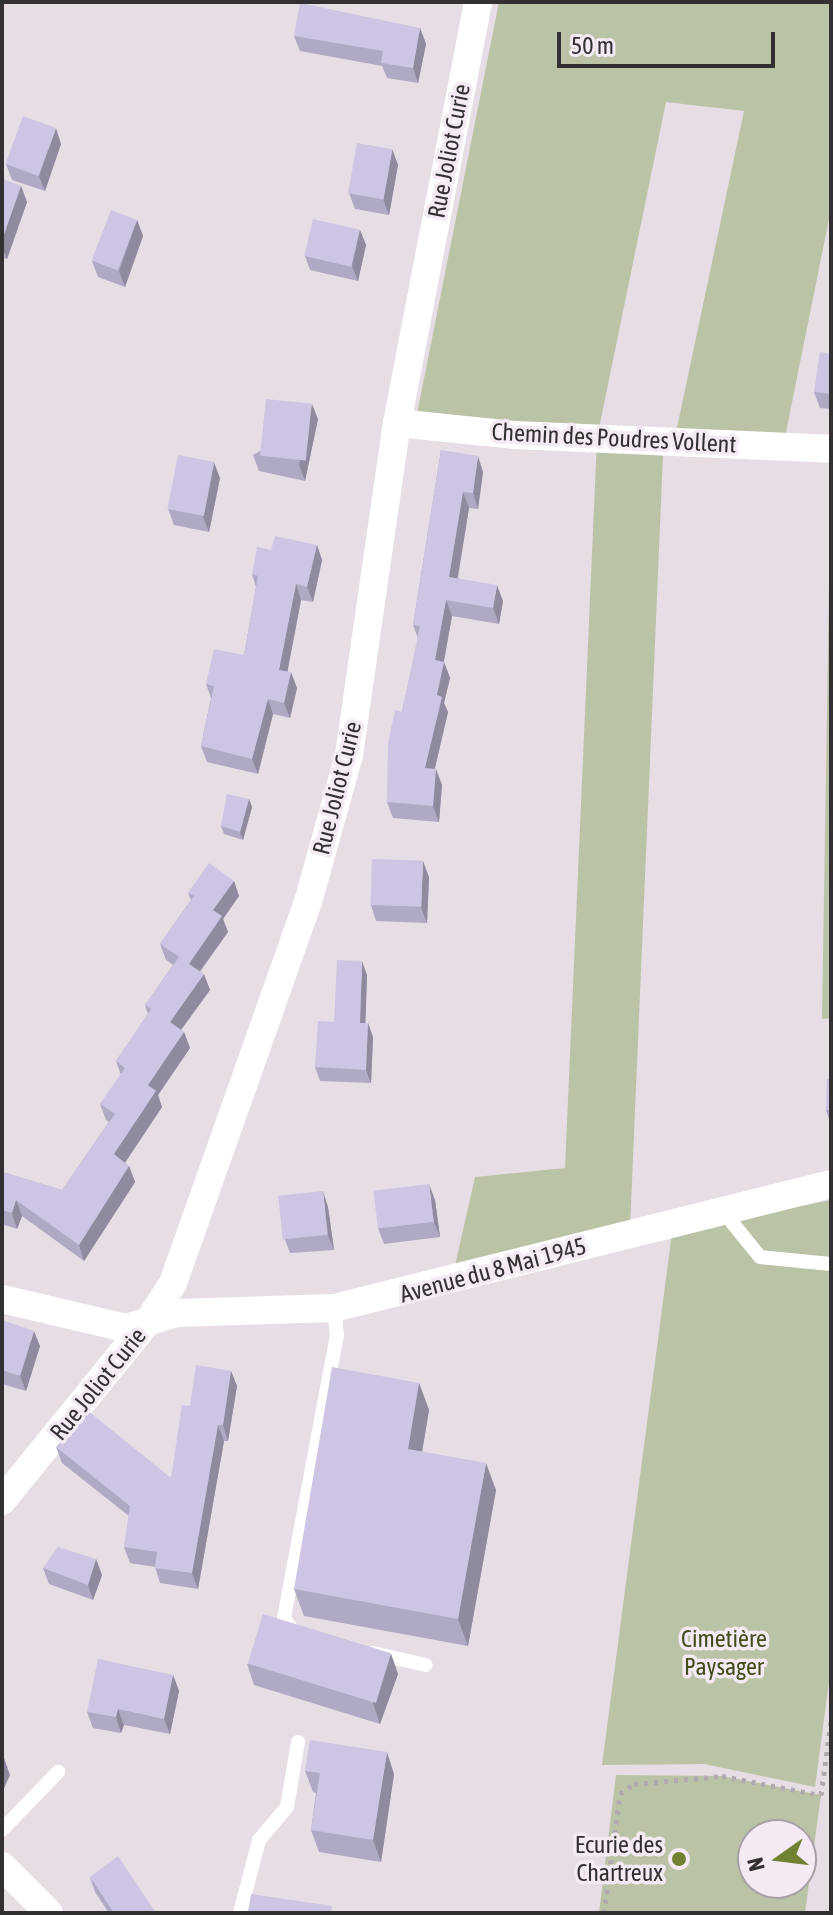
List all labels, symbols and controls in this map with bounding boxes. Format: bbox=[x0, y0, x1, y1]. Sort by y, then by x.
scale bar bbox=[561, 16, 779, 66]
text: 50 m bbox=[571, 32, 614, 59]
street label: Rue Joliot Curie bbox=[422, 82, 476, 220]
street label: Chemin des Poudres Vollent bbox=[491, 417, 737, 459]
street label: Rue Joliot Curie bbox=[307, 719, 367, 857]
street label: Avenue du 8 Mai 1945 bbox=[397, 1231, 589, 1309]
street label: Rue Joliot Curie bbox=[44, 1322, 152, 1446]
park label: Cimetière Paysager bbox=[681, 1625, 767, 1681]
north arrow bbox=[737, 1819, 817, 1899]
place label: Ecurie des Chartreux bbox=[575, 1831, 663, 1887]
marker: Ecurie des Chartreux bbox=[670, 1850, 688, 1868]
text: N bbox=[741, 1855, 770, 1874]

